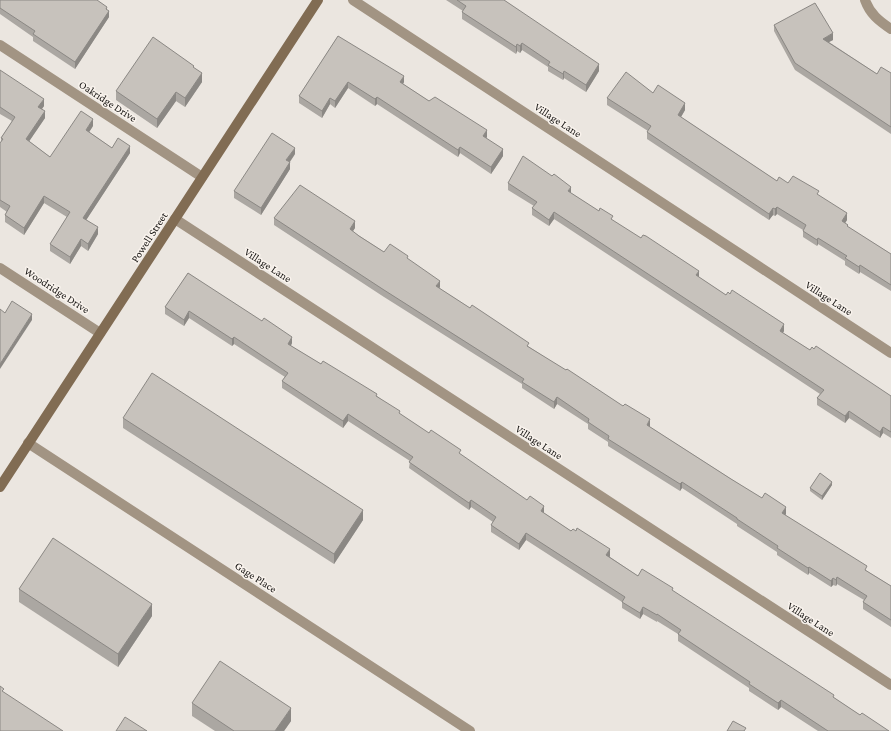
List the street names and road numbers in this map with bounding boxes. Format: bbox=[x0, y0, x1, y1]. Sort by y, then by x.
street label: Oakridge Drive bbox=[76, 78, 139, 125]
street label: Village Lane bbox=[532, 100, 584, 140]
street label: Powell Street bbox=[128, 209, 170, 264]
street label: Village Lane bbox=[242, 245, 294, 285]
street label: Woodridge Drive bbox=[22, 265, 92, 316]
street label: Village Lane bbox=[803, 278, 855, 318]
street label: Village Lane bbox=[513, 422, 565, 462]
street label: Gage Place bbox=[232, 559, 279, 596]
street label: Village Lane bbox=[785, 599, 837, 639]

